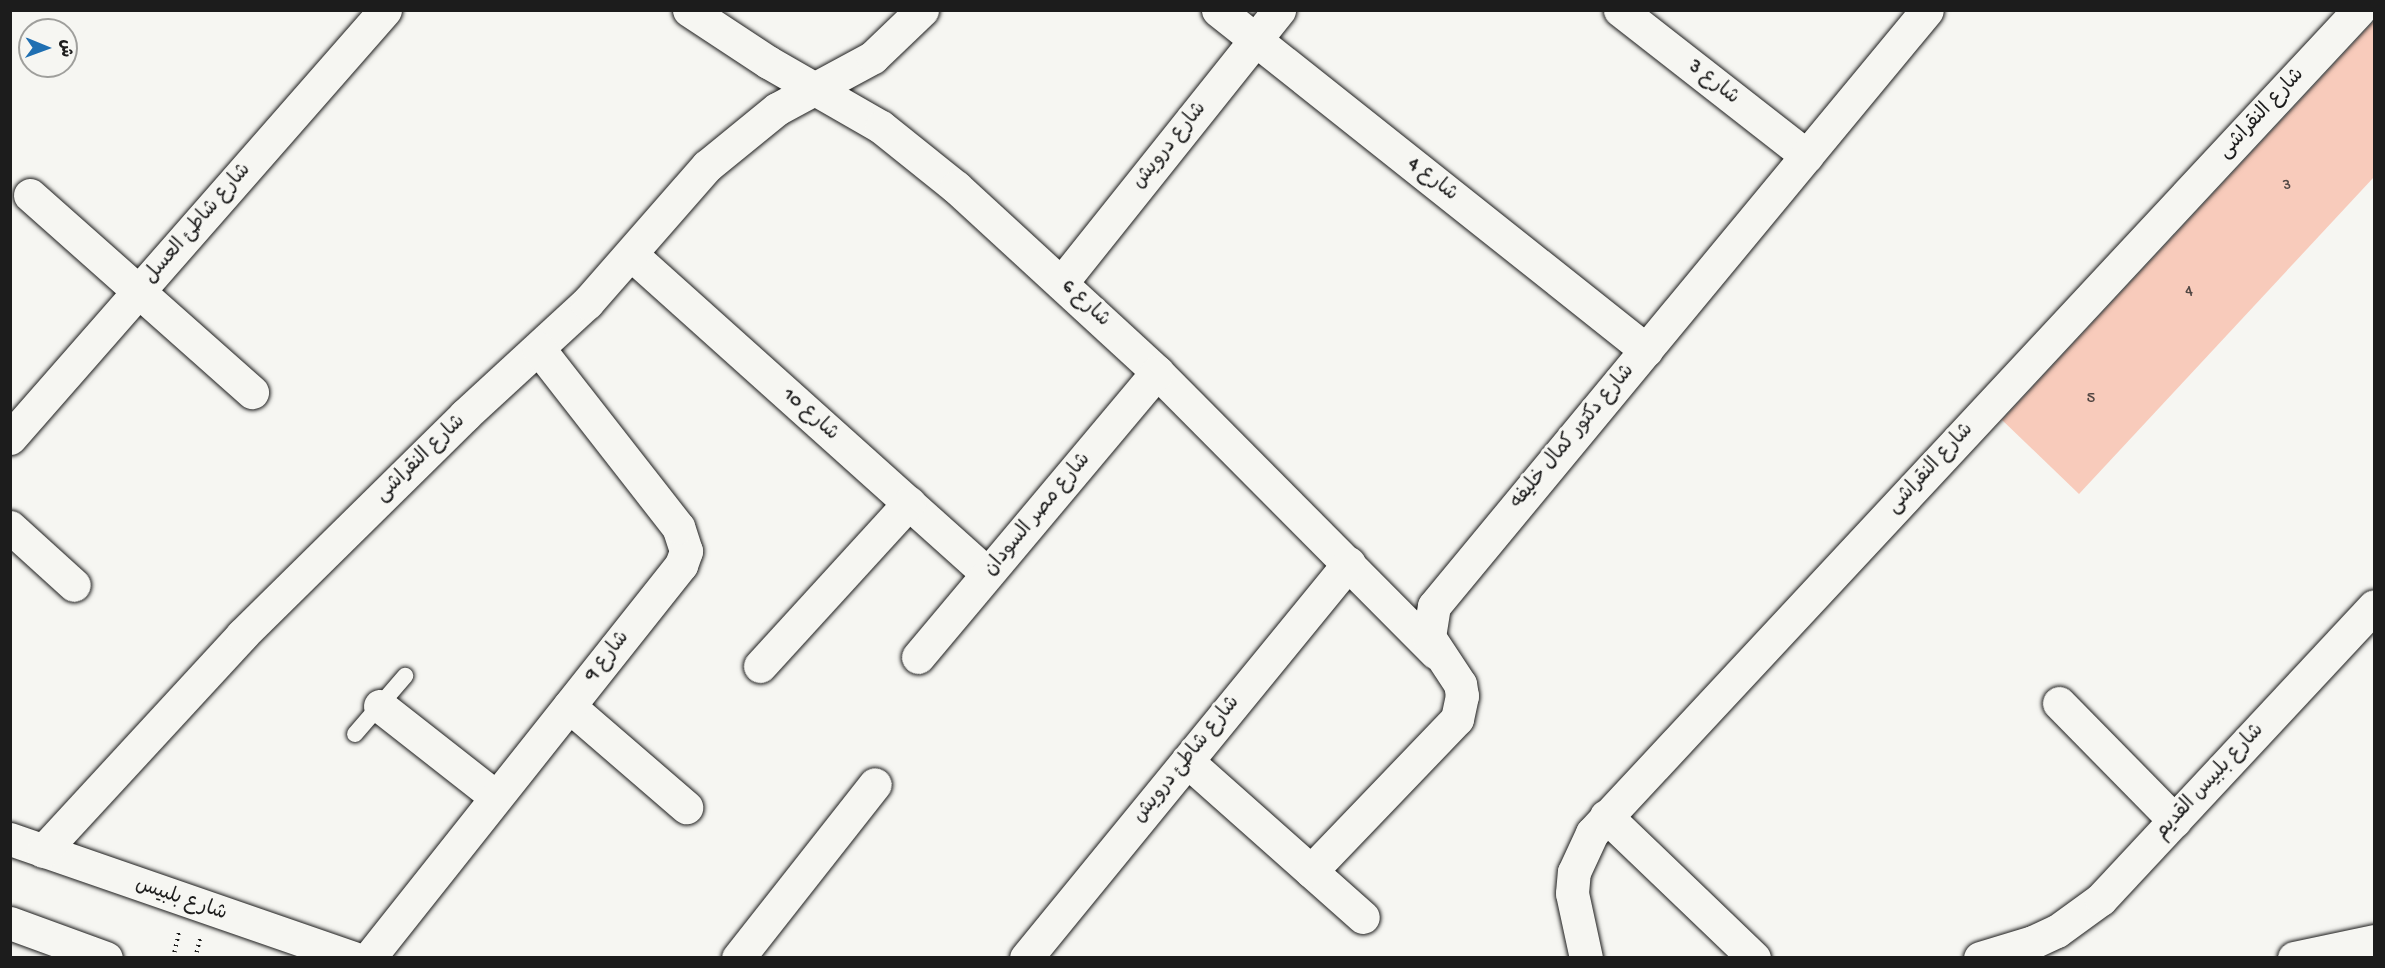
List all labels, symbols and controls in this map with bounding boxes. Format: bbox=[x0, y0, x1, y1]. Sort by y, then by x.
north arrow bbox=[18, 18, 78, 78]
text: ش bbox=[55, 39, 74, 57]
street label: شارع 3 bbox=[1683, 56, 1743, 110]
street label: شارع النقراشى bbox=[2214, 64, 2310, 164]
street label: شارع درويش bbox=[1128, 98, 1212, 194]
street label: شارع 4 bbox=[1402, 153, 1462, 207]
street label: شارع شاطئ العسل bbox=[139, 159, 257, 289]
house number: 3 bbox=[2283, 177, 2291, 197]
street label: شارع 6 bbox=[1056, 275, 1114, 333]
house number: 4 bbox=[2185, 283, 2193, 303]
street label: شارع دكتور كمال خليفه bbox=[1506, 360, 1640, 514]
street label: شارع 10 bbox=[777, 384, 843, 446]
house number: 5 bbox=[2087, 390, 2095, 410]
street label: شارع النقراشى bbox=[371, 410, 471, 508]
street label: شارع النقراشى bbox=[1883, 419, 1979, 519]
street label: شارع مصر السودان bbox=[979, 448, 1097, 582]
street label: شارع 9 bbox=[581, 627, 635, 687]
street label: شارع شاطئ درويش bbox=[1128, 692, 1246, 828]
street label: شارع بلبيس القديم bbox=[2150, 719, 2270, 845]
street label: شارع بلبيس bbox=[132, 873, 230, 927]

